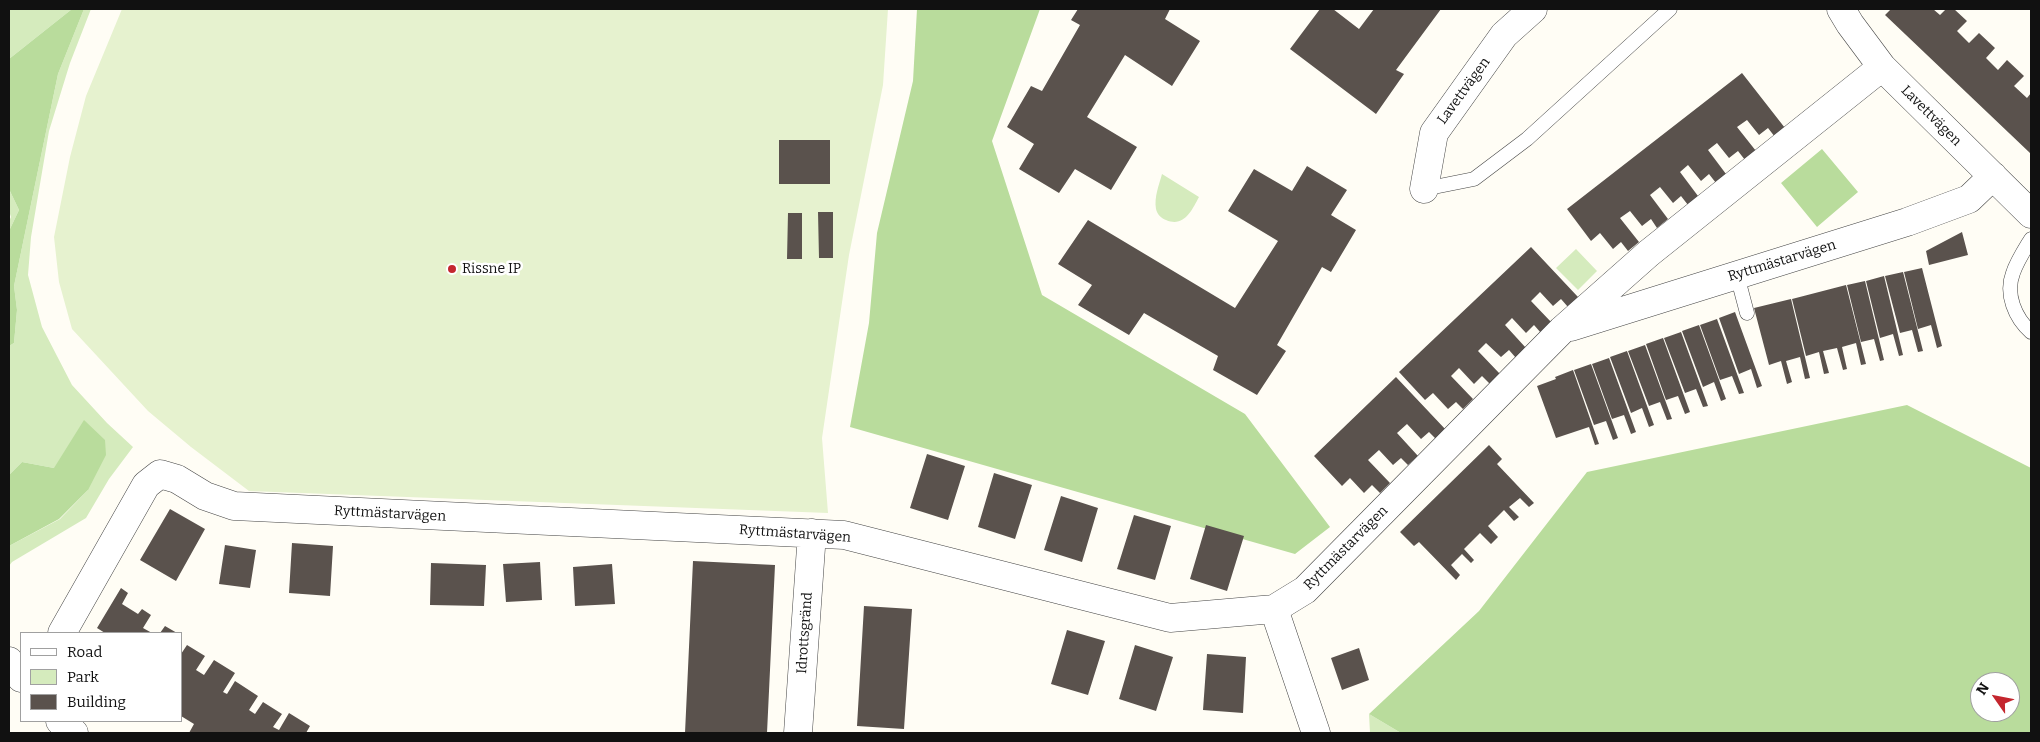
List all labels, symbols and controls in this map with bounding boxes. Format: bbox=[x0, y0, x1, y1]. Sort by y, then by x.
street label: Lavettvägen bbox=[1434, 54, 1494, 128]
street label: Lavettvägen bbox=[1897, 82, 1965, 150]
street label: Ryttmästarvägen bbox=[1726, 237, 1838, 285]
place label: Rissne IP bbox=[462, 261, 521, 277]
marker: Rissne IP bbox=[446, 263, 458, 275]
street label: Ryttmästarvägen bbox=[1300, 502, 1392, 594]
street label: Ryttmästarvägen bbox=[334, 503, 446, 525]
street label: Ryttmästarvägen bbox=[739, 522, 851, 546]
street label: Idrottsgränd bbox=[794, 592, 816, 674]
legend bbox=[20, 632, 182, 722]
text: Road bbox=[67, 643, 102, 661]
text: Park bbox=[67, 668, 99, 686]
north arrow bbox=[1970, 672, 2020, 722]
text: N bbox=[1973, 680, 1993, 698]
text: Building bbox=[67, 693, 126, 711]

